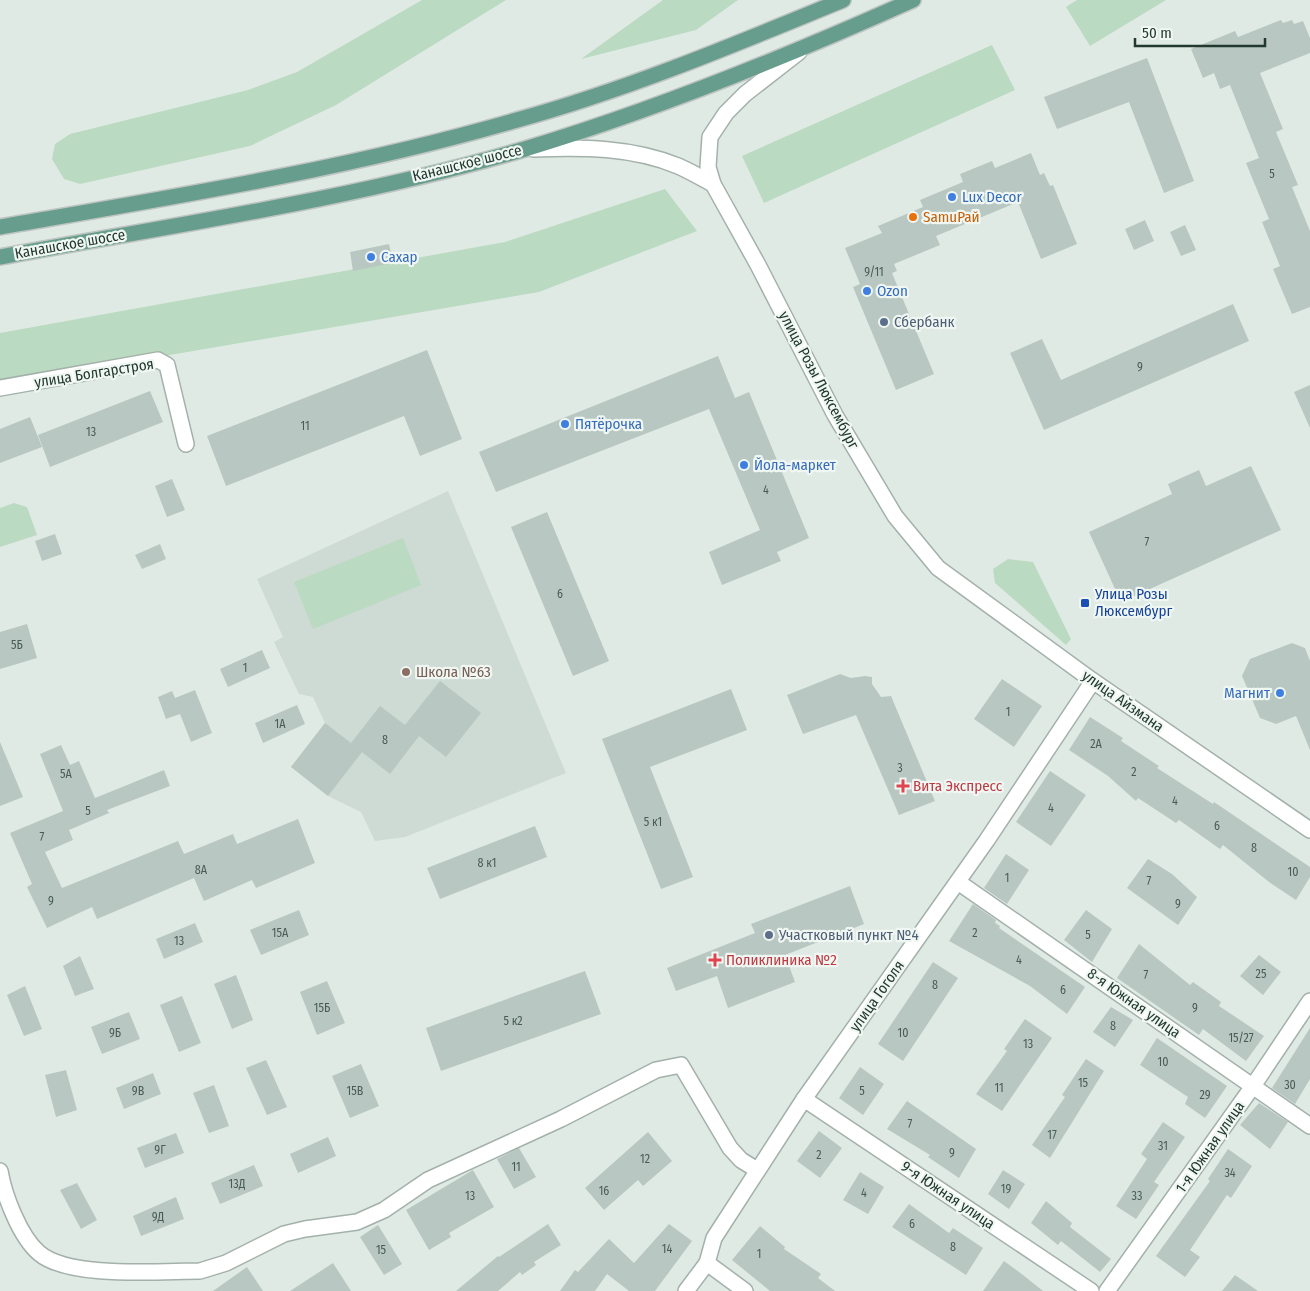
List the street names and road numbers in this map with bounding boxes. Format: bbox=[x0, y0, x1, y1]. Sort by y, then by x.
street label: Канашское шоссе bbox=[411, 141, 523, 185]
street label: Канашское шоссе bbox=[13, 225, 127, 263]
street label: улица Розы Люксембург bbox=[775, 308, 863, 452]
street label: улица Болгарстроя bbox=[33, 355, 155, 391]
street label: улица Айзмана bbox=[1079, 666, 1167, 736]
street label: улица Гоголя bbox=[846, 957, 908, 1035]
street label: 8-я Южная улица bbox=[1084, 964, 1184, 1042]
street label: 1-я Южная улица bbox=[1172, 1098, 1248, 1196]
street label: 9-я Южная улица bbox=[898, 1157, 998, 1233]

